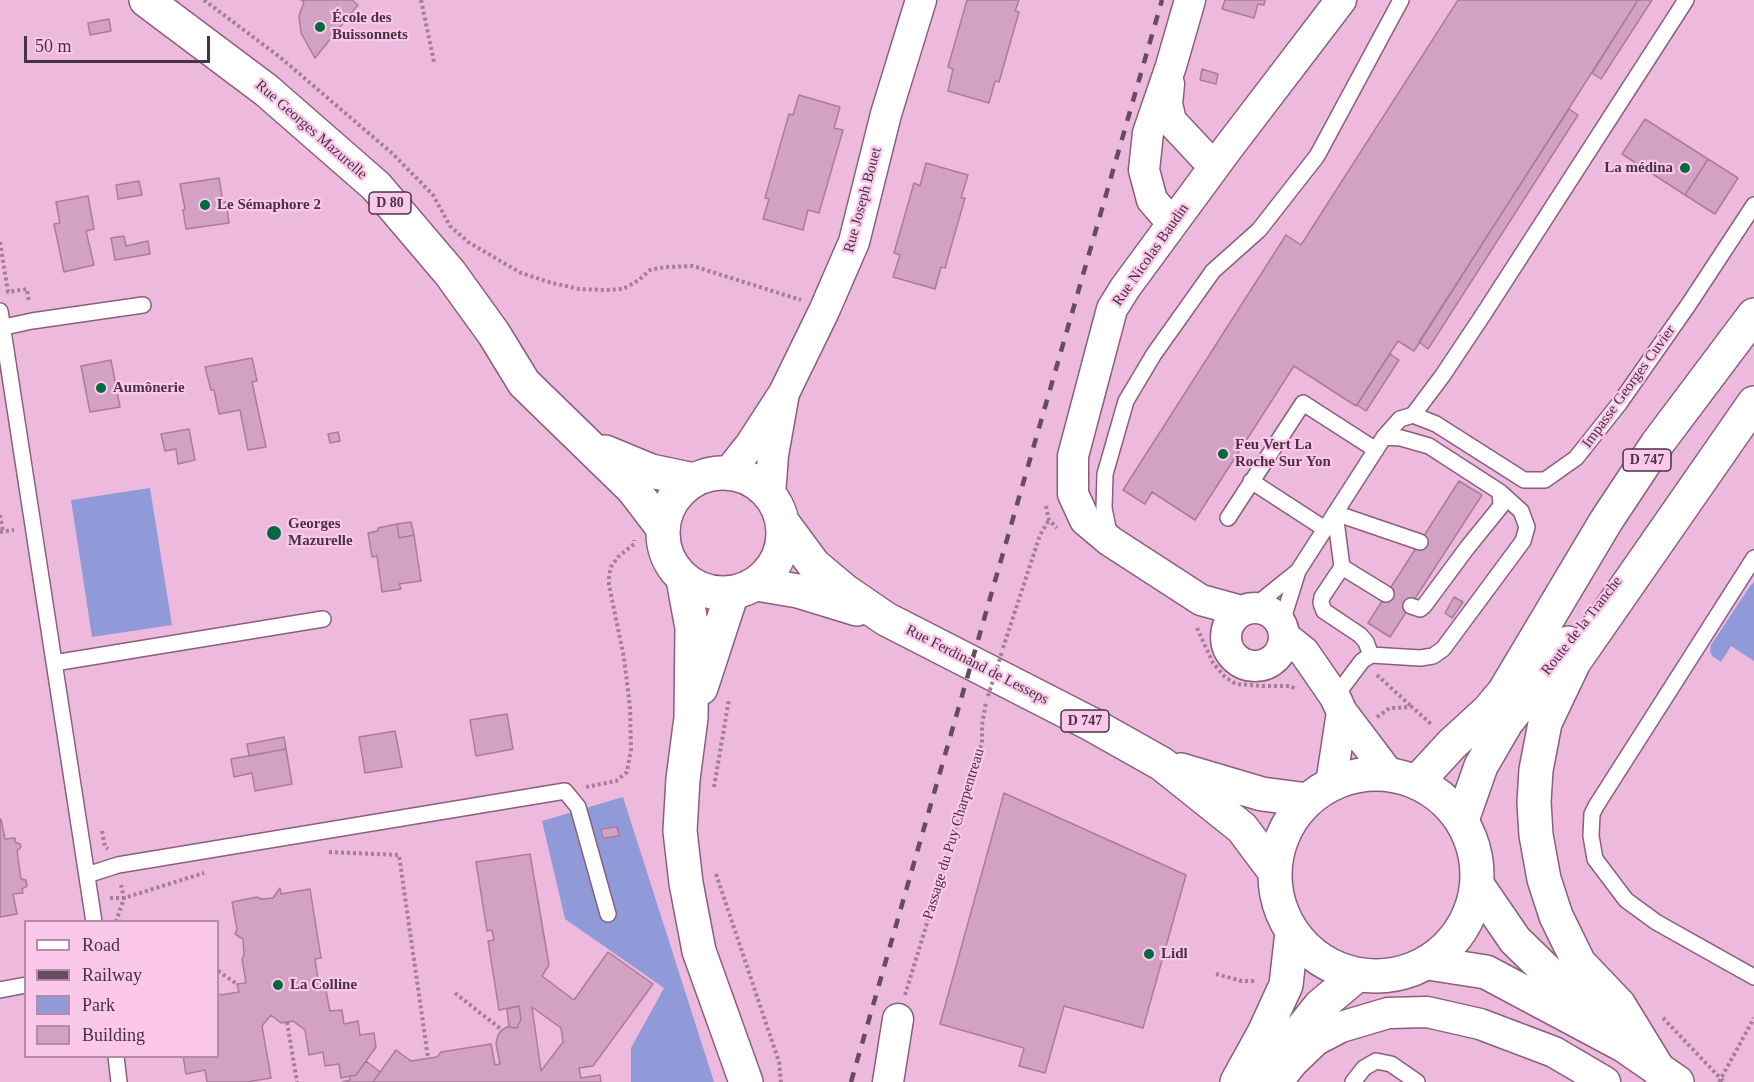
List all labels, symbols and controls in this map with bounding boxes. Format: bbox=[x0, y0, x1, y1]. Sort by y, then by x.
place label: École des Buissonnets bbox=[332, 9, 408, 44]
marker: École des Buissonnets bbox=[313, 20, 327, 34]
scale bar bbox=[27, 24, 213, 62]
text: 50 m bbox=[35, 36, 72, 56]
street label: Rue Georges Mazurelle bbox=[251, 77, 371, 183]
street label: Rue Joseph Bouet bbox=[840, 145, 886, 255]
place label: La médina bbox=[1604, 159, 1673, 177]
marker: La médina bbox=[1678, 161, 1692, 175]
road number: D 80 bbox=[369, 192, 411, 214]
place label: Le Sémaphore 2 bbox=[217, 196, 321, 214]
marker: Le Sémaphore 2 bbox=[198, 198, 212, 212]
street label: Rue Nicolas Baudin bbox=[1109, 200, 1193, 310]
street label: Impasse Georges Cuvier bbox=[1578, 322, 1680, 452]
place label: Aumônerie bbox=[113, 379, 185, 397]
marker: Aumônerie bbox=[94, 381, 108, 395]
place label: Feu Vert La Roche Sur Yon bbox=[1235, 436, 1331, 471]
marker: Feu Vert La Roche Sur Yon bbox=[1216, 447, 1230, 461]
road number: D 747 bbox=[1623, 449, 1671, 471]
place label: Georges Mazurelle bbox=[288, 515, 353, 550]
marker: Georges Mazurelle bbox=[265, 524, 283, 542]
street label: Route de la Tranche bbox=[1538, 573, 1626, 679]
street label: Rue Ferdinand de Lesseps bbox=[903, 621, 1051, 709]
road number: D 747 bbox=[1061, 710, 1109, 732]
street label: Passage du Puy Charpentreau bbox=[919, 746, 989, 922]
legend bbox=[24, 920, 219, 1058]
text: Road bbox=[82, 935, 120, 955]
place label: Lidl bbox=[1161, 945, 1188, 963]
marker: Lidl bbox=[1142, 947, 1156, 961]
text: Railway bbox=[82, 965, 142, 985]
place label: La Colline bbox=[290, 976, 357, 994]
marker: La Colline bbox=[271, 978, 285, 992]
text: Park bbox=[82, 995, 115, 1015]
text: Building bbox=[82, 1025, 145, 1045]

